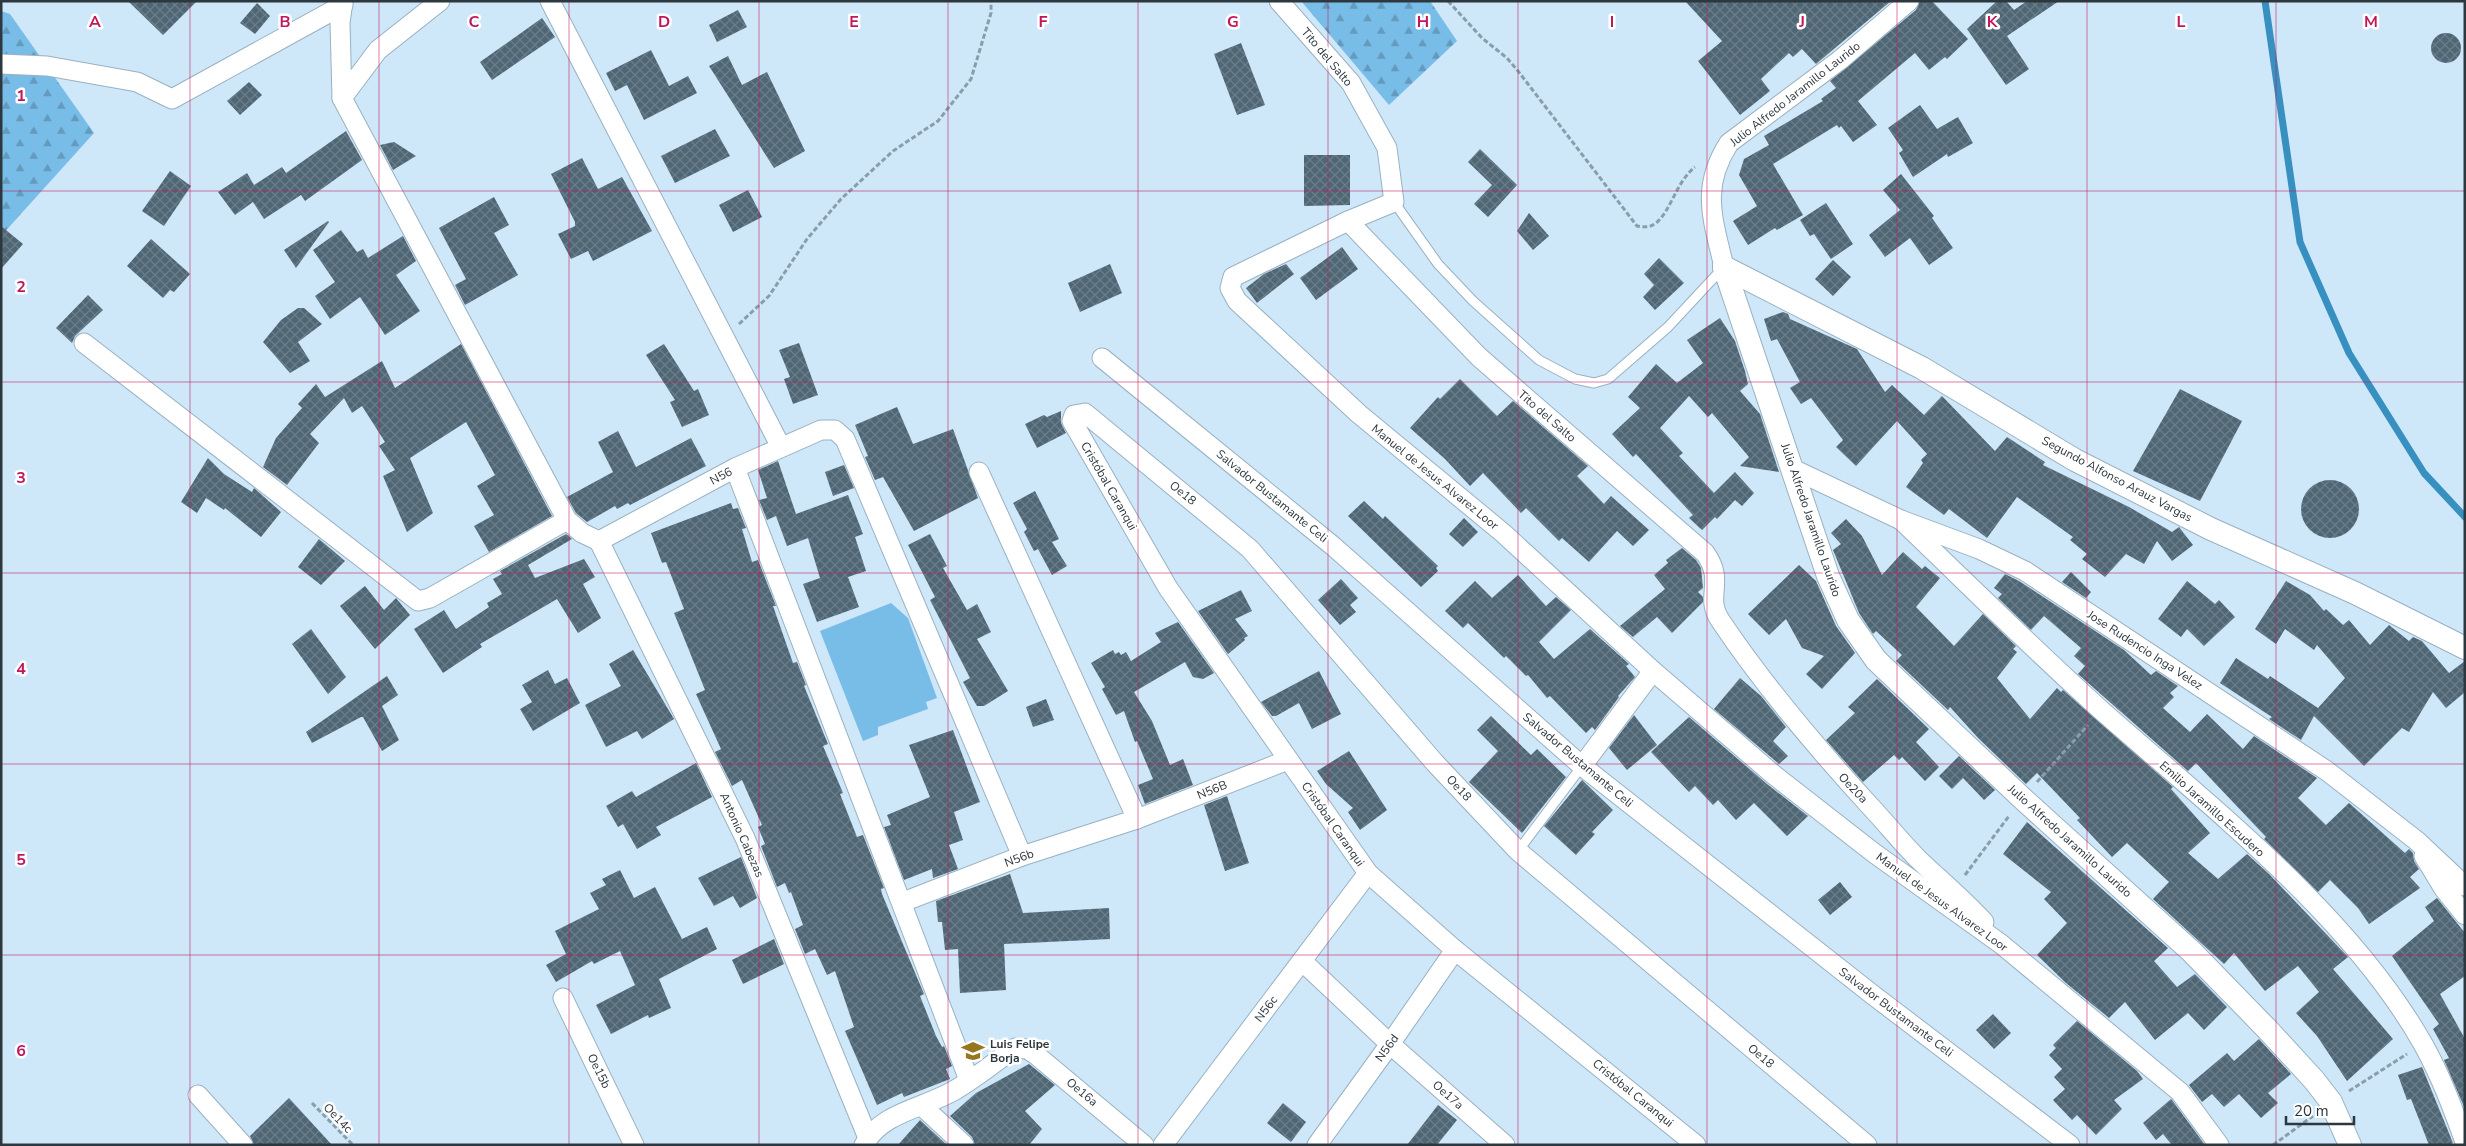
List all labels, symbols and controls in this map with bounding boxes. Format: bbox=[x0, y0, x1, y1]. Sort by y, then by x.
text: A bbox=[89, 11, 101, 33]
text: B bbox=[279, 11, 291, 33]
text: C bbox=[469, 11, 480, 33]
text: D bbox=[658, 11, 670, 33]
text: E bbox=[849, 11, 859, 33]
text: F bbox=[1039, 11, 1048, 33]
text: G bbox=[1227, 11, 1239, 33]
text: H bbox=[1417, 11, 1429, 33]
text: I bbox=[1610, 11, 1614, 33]
text: J bbox=[1798, 11, 1805, 33]
text: K bbox=[1987, 11, 1999, 33]
text: L bbox=[2177, 11, 2186, 33]
text: M bbox=[2364, 11, 2378, 33]
street label: Tito del Salto bbox=[1298, 24, 1356, 90]
street label: Julio Alfredo Jaramillo Laurido bbox=[1726, 38, 1864, 151]
text: 1 bbox=[16, 85, 26, 107]
text: 2 bbox=[16, 276, 26, 298]
street label: Tito del Salto bbox=[1515, 386, 1580, 446]
street label: Manuel de Jesus Alvarez Loor bbox=[1368, 421, 1502, 534]
street label: Segundo Alfonso Arauz Vargas bbox=[2039, 432, 2195, 526]
street label: Cristóbal Caranqui bbox=[1077, 439, 1141, 533]
street label: Julio Alfredo Jaramillo Laurido bbox=[1777, 440, 1845, 599]
street label: Salvador Bustamante Celi bbox=[1213, 446, 1331, 546]
street label: N56 bbox=[707, 463, 735, 489]
text: 3 bbox=[16, 467, 26, 489]
street label: Oe18 bbox=[1166, 477, 1200, 509]
street label: Jose Rudencio Inga Velez bbox=[2083, 606, 2206, 694]
text: 4 bbox=[16, 658, 26, 680]
street label: Salvador Bustamante Celi bbox=[1520, 709, 1636, 811]
street label: Emilio Jaramillo Escudero bbox=[2156, 758, 2268, 861]
street label: Oe20a bbox=[1835, 769, 1871, 807]
street label: Oe18 bbox=[1443, 772, 1475, 804]
street label: N56B bbox=[1194, 777, 1230, 803]
street label: Cristóbal Caranqui bbox=[1298, 779, 1368, 869]
street label: Julio Alfredo Jaramillo Laurido bbox=[2004, 780, 2136, 901]
street label: Antonio Cabezas bbox=[716, 790, 768, 880]
street label: N56b bbox=[1002, 845, 1036, 871]
text: 5 bbox=[16, 849, 26, 871]
street label: Manuel de Jesus Alvarez Loor bbox=[1873, 849, 2012, 956]
street label: Salvador Bustamante Celi bbox=[1836, 964, 1956, 1060]
street label: N56c bbox=[1251, 992, 1281, 1025]
street label: N56d bbox=[1372, 1031, 1402, 1065]
place label: Luis Felipe Borja bbox=[990, 1036, 1050, 1066]
school or university icon: Luis Felipe Borja bbox=[960, 1038, 986, 1064]
text: 6 bbox=[16, 1040, 26, 1062]
street label: Oe18 bbox=[1744, 1040, 1778, 1072]
street label: Oe15b bbox=[584, 1051, 614, 1091]
street label: Cristóbal Caranqui bbox=[1589, 1055, 1677, 1131]
street label: Oe16a bbox=[1063, 1074, 1101, 1110]
street label: Oe17a bbox=[1429, 1077, 1467, 1113]
scale bar bbox=[2286, 1094, 2354, 1126]
street label: Oe14c bbox=[320, 1100, 356, 1137]
text: 20 m bbox=[2294, 1101, 2329, 1121]

